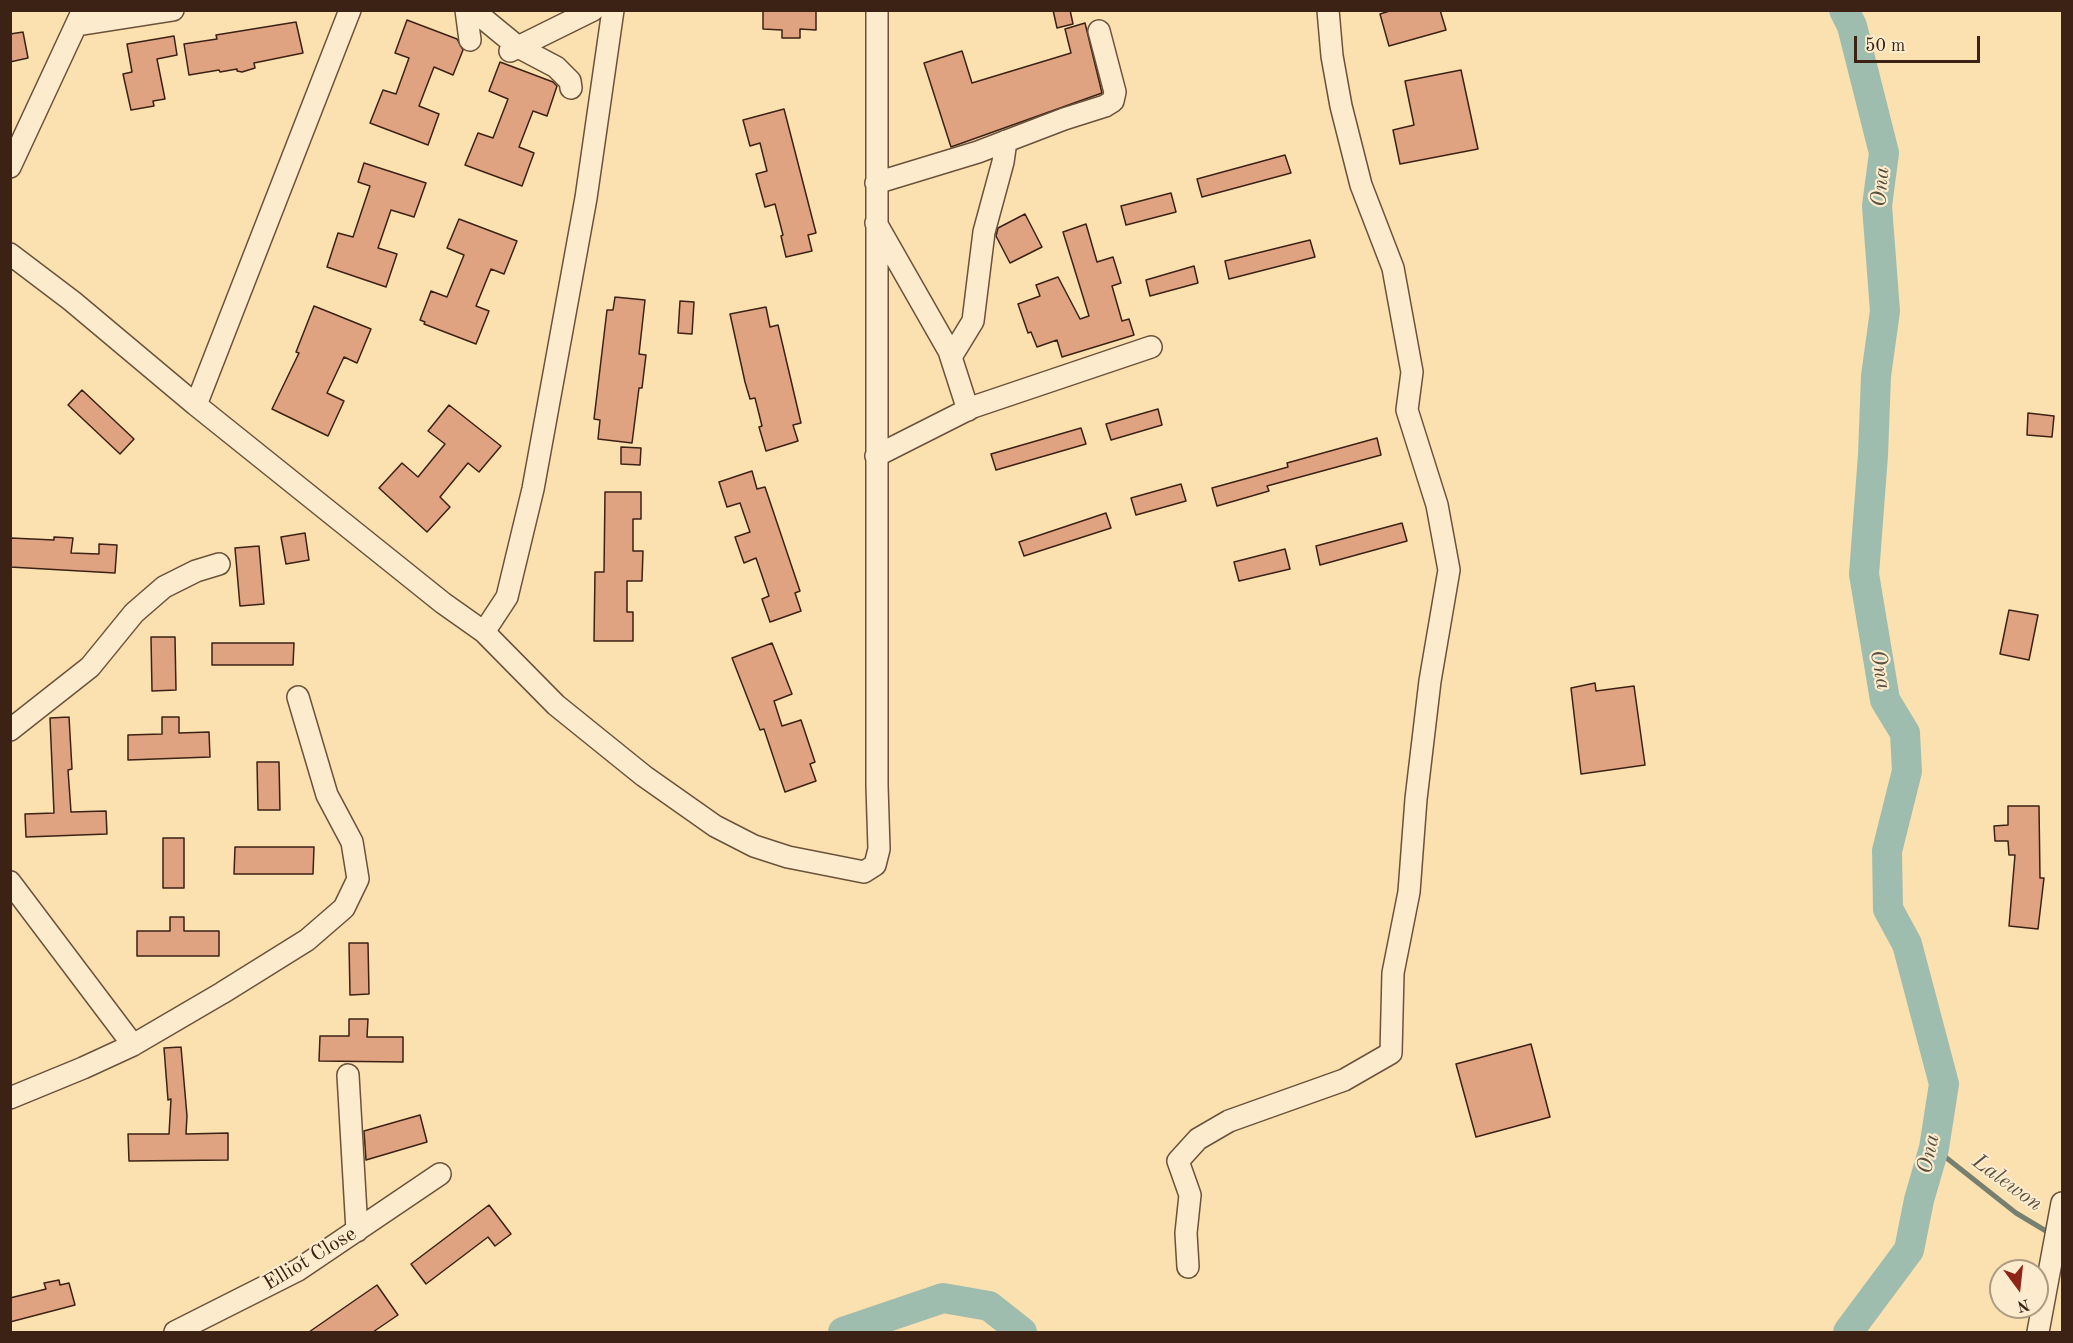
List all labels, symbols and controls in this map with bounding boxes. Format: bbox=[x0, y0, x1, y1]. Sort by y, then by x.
scale bar bbox=[1857, 24, 1983, 62]
text: 50 m bbox=[1865, 37, 1905, 55]
water label: Ona bbox=[1866, 166, 1896, 208]
water label: Ona bbox=[1864, 648, 1896, 692]
water label: Ona bbox=[1912, 1132, 1946, 1176]
water label: Lalewon bbox=[1967, 1149, 2047, 1217]
street label: Elliot Close bbox=[259, 1221, 361, 1297]
north arrow bbox=[1989, 1259, 2049, 1319]
text: N bbox=[2015, 1295, 2031, 1314]

